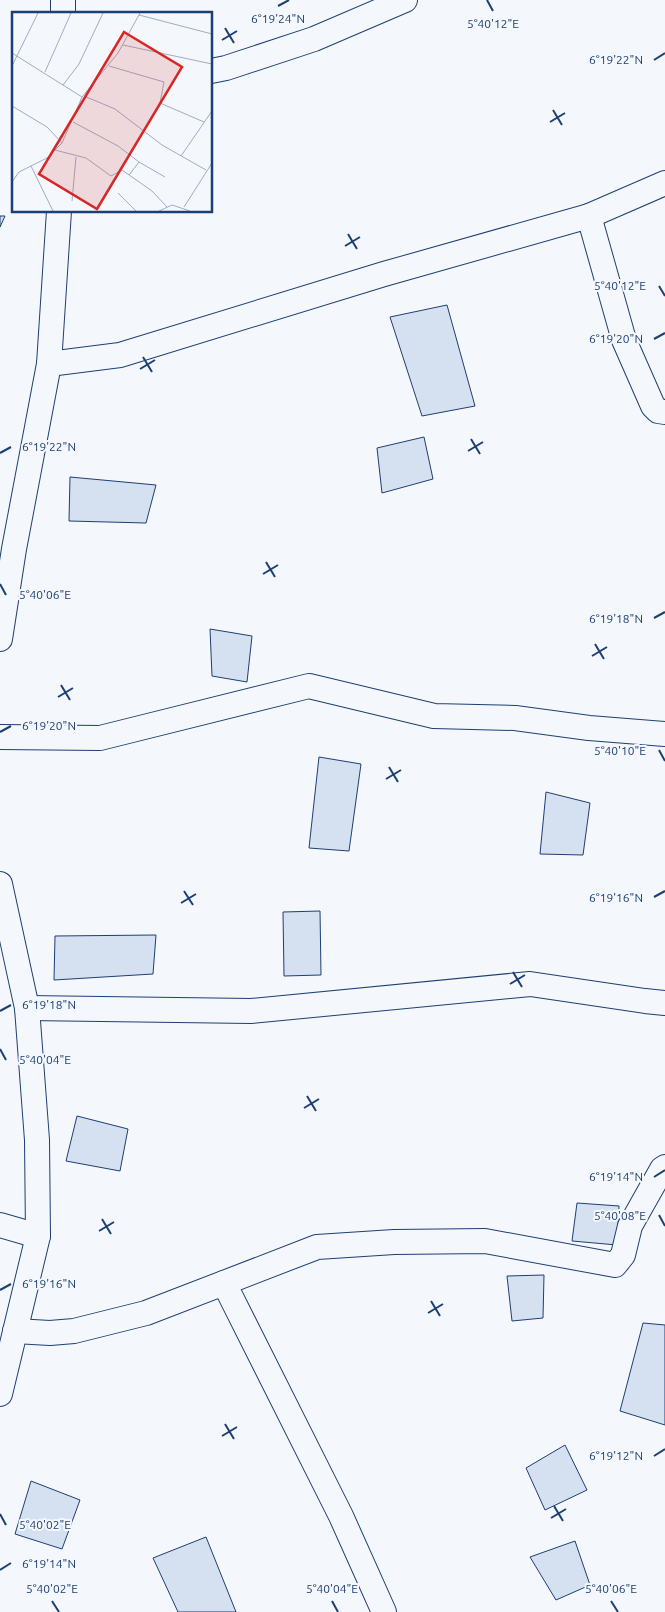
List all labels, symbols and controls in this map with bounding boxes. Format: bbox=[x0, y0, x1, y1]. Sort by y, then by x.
inset map bbox=[12, 12, 212, 212]
text: 6°19'24"N bbox=[251, 12, 305, 25]
text: 5°40'12"E bbox=[467, 17, 519, 30]
text: 6°19'22"N bbox=[589, 53, 643, 66]
text: 5°40'12"E bbox=[594, 279, 646, 292]
text: 6°19'20"N bbox=[589, 332, 643, 345]
text: 6°19'22"N bbox=[22, 440, 76, 453]
text: 5°40'06"E bbox=[19, 588, 71, 601]
text: 6°19'18"N bbox=[589, 612, 643, 625]
text: 6°19'20"N bbox=[22, 719, 76, 732]
text: 5°40'10"E bbox=[594, 744, 646, 757]
text: 6°19'16"N bbox=[589, 891, 643, 904]
text: 6°19'18"N bbox=[22, 998, 76, 1011]
text: 5°40'04"E bbox=[19, 1053, 71, 1066]
text: 6°19'14"N bbox=[589, 1170, 643, 1183]
text: 5°40'08"E bbox=[594, 1209, 646, 1222]
text: 6°19'16"N bbox=[22, 1277, 76, 1290]
text: 6°19'12"N bbox=[589, 1449, 643, 1462]
text: 5°40'02"E bbox=[19, 1518, 71, 1531]
text: 6°19'14"N bbox=[22, 1557, 76, 1570]
text: 5°40'02"E bbox=[26, 1582, 78, 1595]
text: 5°40'04"E bbox=[306, 1582, 358, 1595]
text: 5°40'06"E bbox=[585, 1582, 637, 1595]

